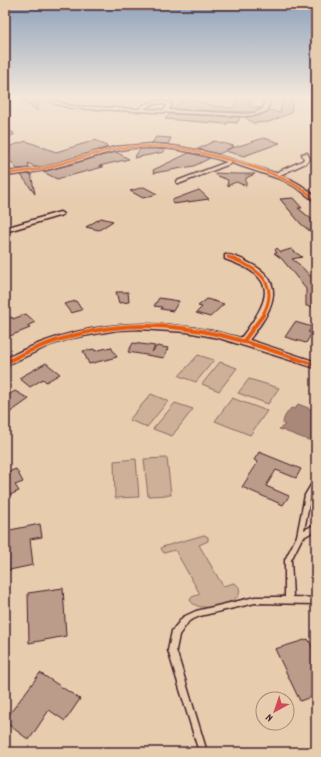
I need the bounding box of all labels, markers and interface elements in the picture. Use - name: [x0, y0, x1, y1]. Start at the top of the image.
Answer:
- north arrow: [255, 691, 295, 731]
- text: N: [262, 709, 277, 725]

